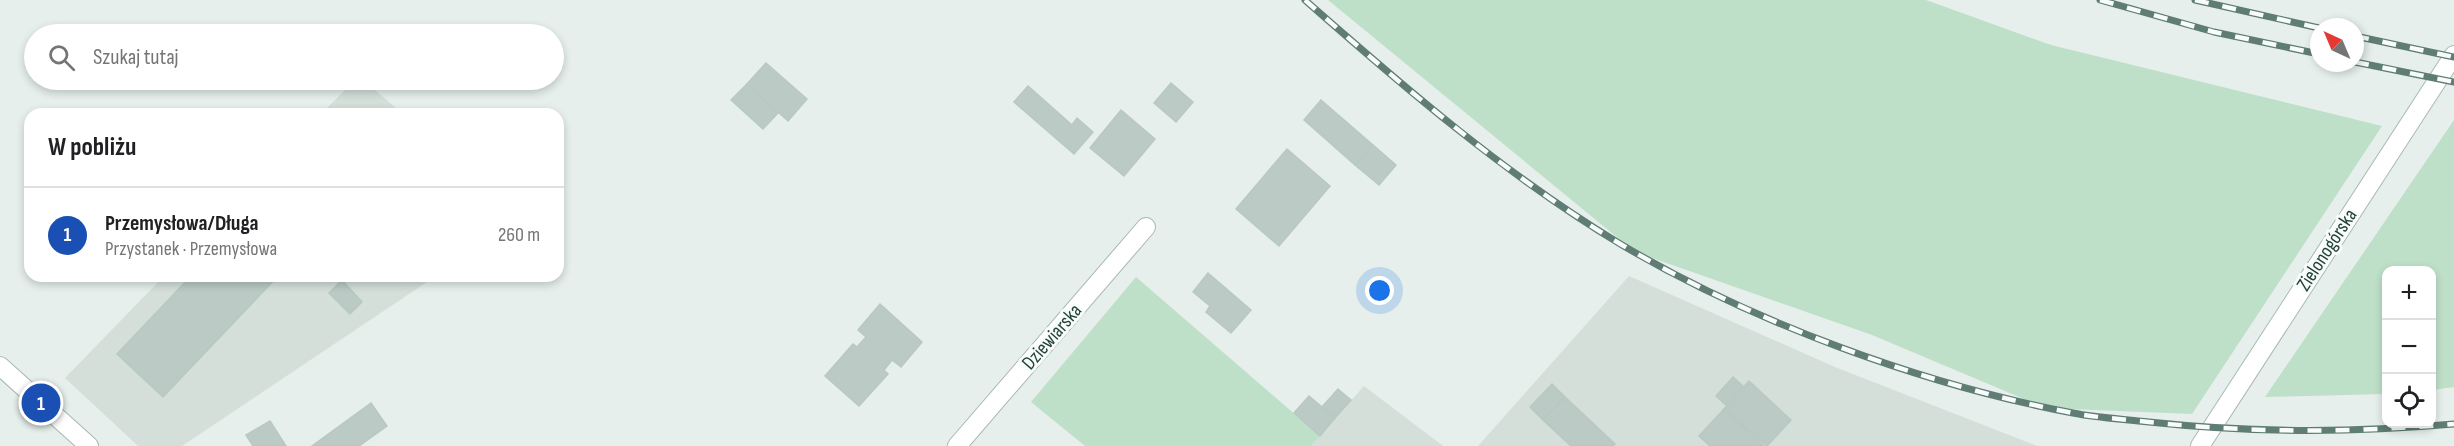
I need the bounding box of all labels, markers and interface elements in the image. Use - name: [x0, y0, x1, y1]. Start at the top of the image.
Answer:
- north arrow: [2310, 18, 2364, 72]
- search box: [24, 24, 564, 90]
- icon: search: [45, 41, 78, 74]
- text: Szukaj tutaj: [93, 44, 179, 71]
- text: W pobliżu: [48, 132, 136, 163]
- street label: Zielonogórska: [2292, 204, 2362, 296]
- text: Przemysłowa/Długa: [105, 210, 259, 237]
- text: 1: [64, 223, 71, 247]
- text: 260 m: [498, 223, 540, 247]
- text: Przystanek · Przemysłowa: [105, 237, 277, 261]
- map controls: [2382, 266, 2436, 428]
- button: +: [2382, 266, 2436, 320]
- your location: [1365, 276, 1394, 305]
- street label: Dziewiarska: [1017, 299, 1087, 375]
- button: −: [2382, 320, 2436, 374]
- button: locate: [2382, 374, 2436, 428]
- pin: 1: [22, 380, 60, 426]

